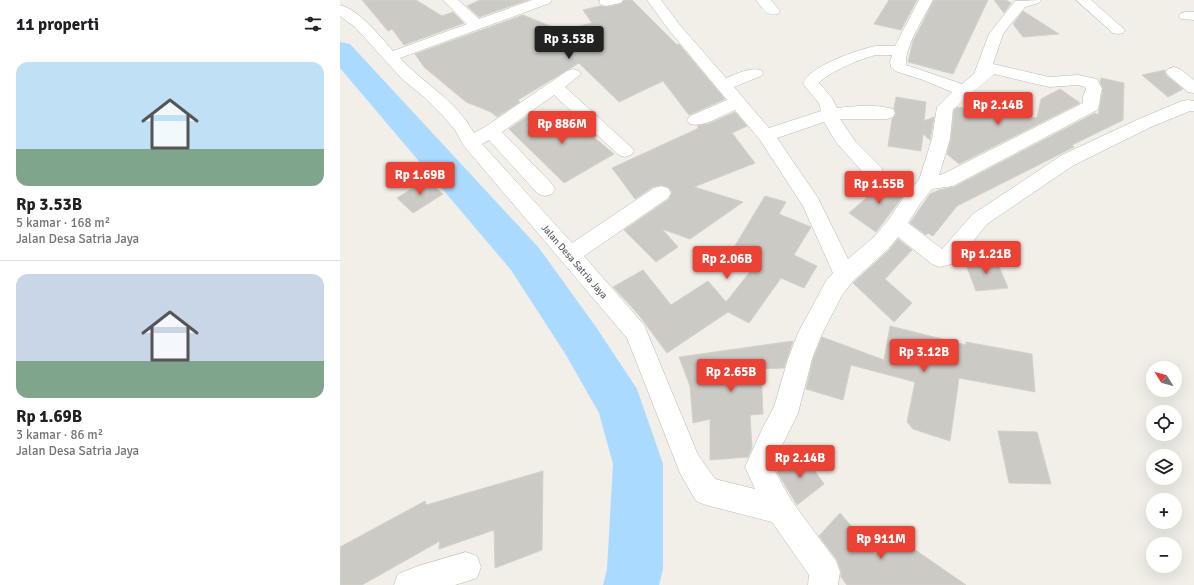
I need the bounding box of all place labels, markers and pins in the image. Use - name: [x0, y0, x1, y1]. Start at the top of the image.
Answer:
- pin: Rp 3.53B: [528, 26, 610, 60]
- pin: Rp 2.14B: [957, 92, 1039, 126]
- pin: Rp 886M: [525, 111, 599, 145]
- pin: Rp 1.69B: [379, 162, 461, 196]
- pin: Rp 1.55B: [838, 171, 920, 205]
- pin: Rp 1.21B: [945, 241, 1027, 275]
- pin: Rp 2.06B: [686, 246, 768, 280]
- pin: Rp 3.12B: [883, 339, 965, 373]
- pin: Rp 2.65B: [690, 359, 772, 393]
- pin: Rp 2.14B: [759, 445, 841, 479]
- pin: Rp 911M: [844, 526, 918, 560]

